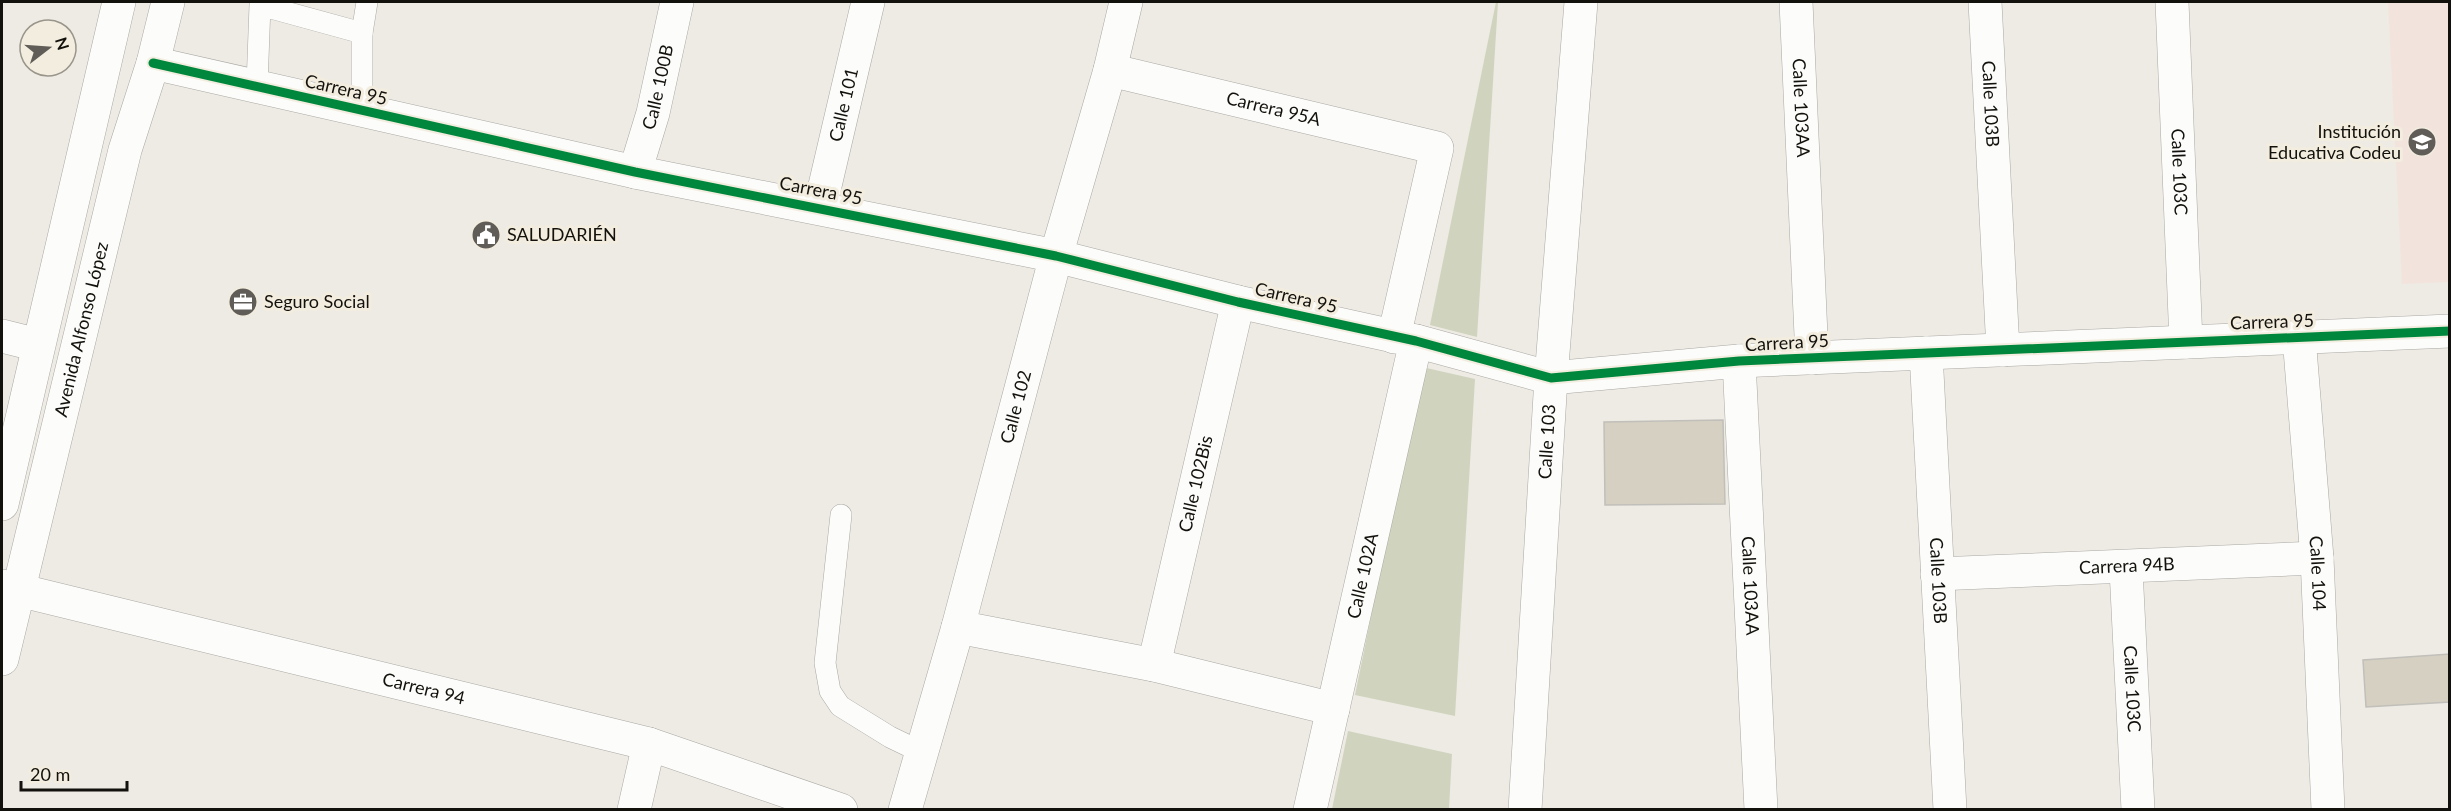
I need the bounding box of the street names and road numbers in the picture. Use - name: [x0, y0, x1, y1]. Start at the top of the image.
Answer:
- street label: Calle 100B: [637, 42, 677, 132]
- street label: Calle 103AA: [1789, 58, 1815, 159]
- street label: Calle 103B: [1978, 60, 2004, 148]
- street label: Calle 101: [824, 66, 862, 144]
- street label: Carrera 95: [303, 69, 390, 109]
- street label: Carrera 95A: [1224, 86, 1324, 130]
- street label: Calle 103C: [2167, 128, 2193, 216]
- street label: Carrera 95: [778, 171, 865, 209]
- street label: Avenida Alfonso López: [49, 240, 112, 419]
- street label: Carrera 95: [1253, 277, 1340, 317]
- street label: Carrera 95: [2230, 309, 2314, 333]
- street label: Carrera 95: [1744, 329, 1829, 355]
- street label: Calle 102: [995, 368, 1035, 446]
- street label: Calle 103: [1533, 404, 1559, 480]
- street label: Calle 102Bis: [1173, 433, 1217, 534]
- street label: Calle 102A: [1342, 530, 1382, 621]
- street label: Calle 104: [2305, 535, 2331, 611]
- street label: Calle 103AA: [1738, 536, 1764, 637]
- street label: Calle 103B: [1926, 537, 1952, 624]
- street label: Carrera 94B: [2078, 552, 2175, 578]
- street label: Calle 103C: [2120, 645, 2146, 733]
- street label: Carrera 94: [380, 667, 467, 709]

